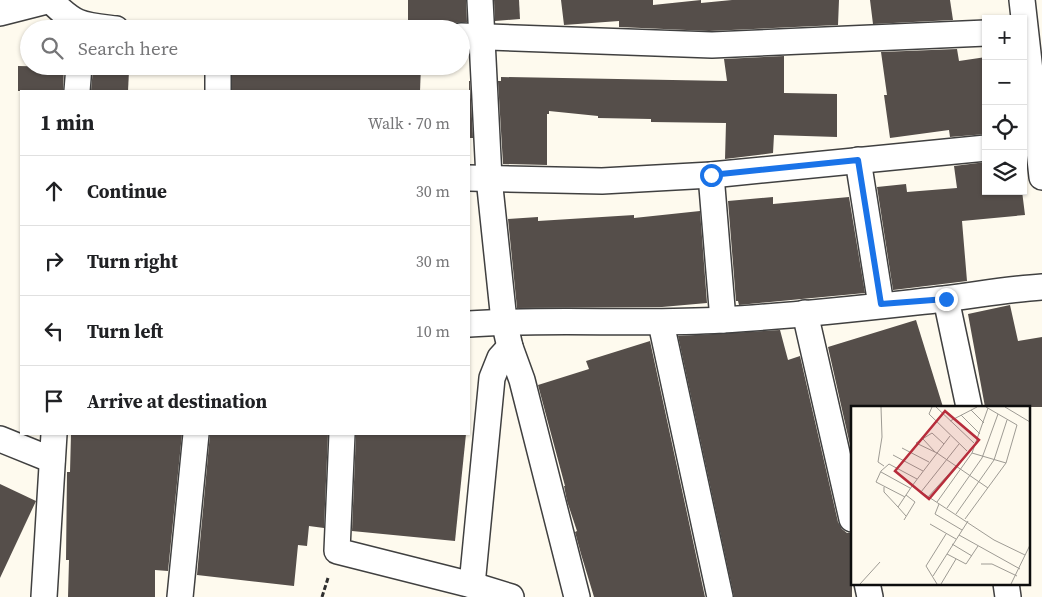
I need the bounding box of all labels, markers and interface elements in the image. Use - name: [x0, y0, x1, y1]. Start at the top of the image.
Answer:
- map controls: [982, 15, 1027, 195]
- button: +: [982, 15, 1027, 60]
- search box: [20, 20, 470, 75]
- icon: search: [38, 34, 66, 62]
- text: Search here: [78, 35, 178, 61]
- button: −: [982, 60, 1027, 105]
- button: locate: [982, 105, 1027, 150]
- text: 1 min: [40, 108, 95, 137]
- text: Walk · 70 m: [368, 112, 450, 134]
- button: layers: [982, 150, 1027, 195]
- route start: [700, 164, 723, 187]
- icon: ahead: [40, 177, 68, 205]
- text: Continue: [87, 178, 167, 204]
- text: 30 m: [416, 180, 450, 202]
- icon: right: [40, 247, 68, 275]
- text: Turn right: [87, 248, 178, 274]
- text: 30 m: [416, 250, 450, 272]
- route end: [935, 288, 958, 311]
- icon: left: [40, 317, 68, 345]
- text: Turn left: [87, 318, 163, 344]
- text: 10 m: [416, 320, 450, 342]
- icon: arrive: [40, 387, 68, 415]
- text: Arrive at destination: [87, 388, 267, 414]
- inset map: [851, 406, 1030, 584]

